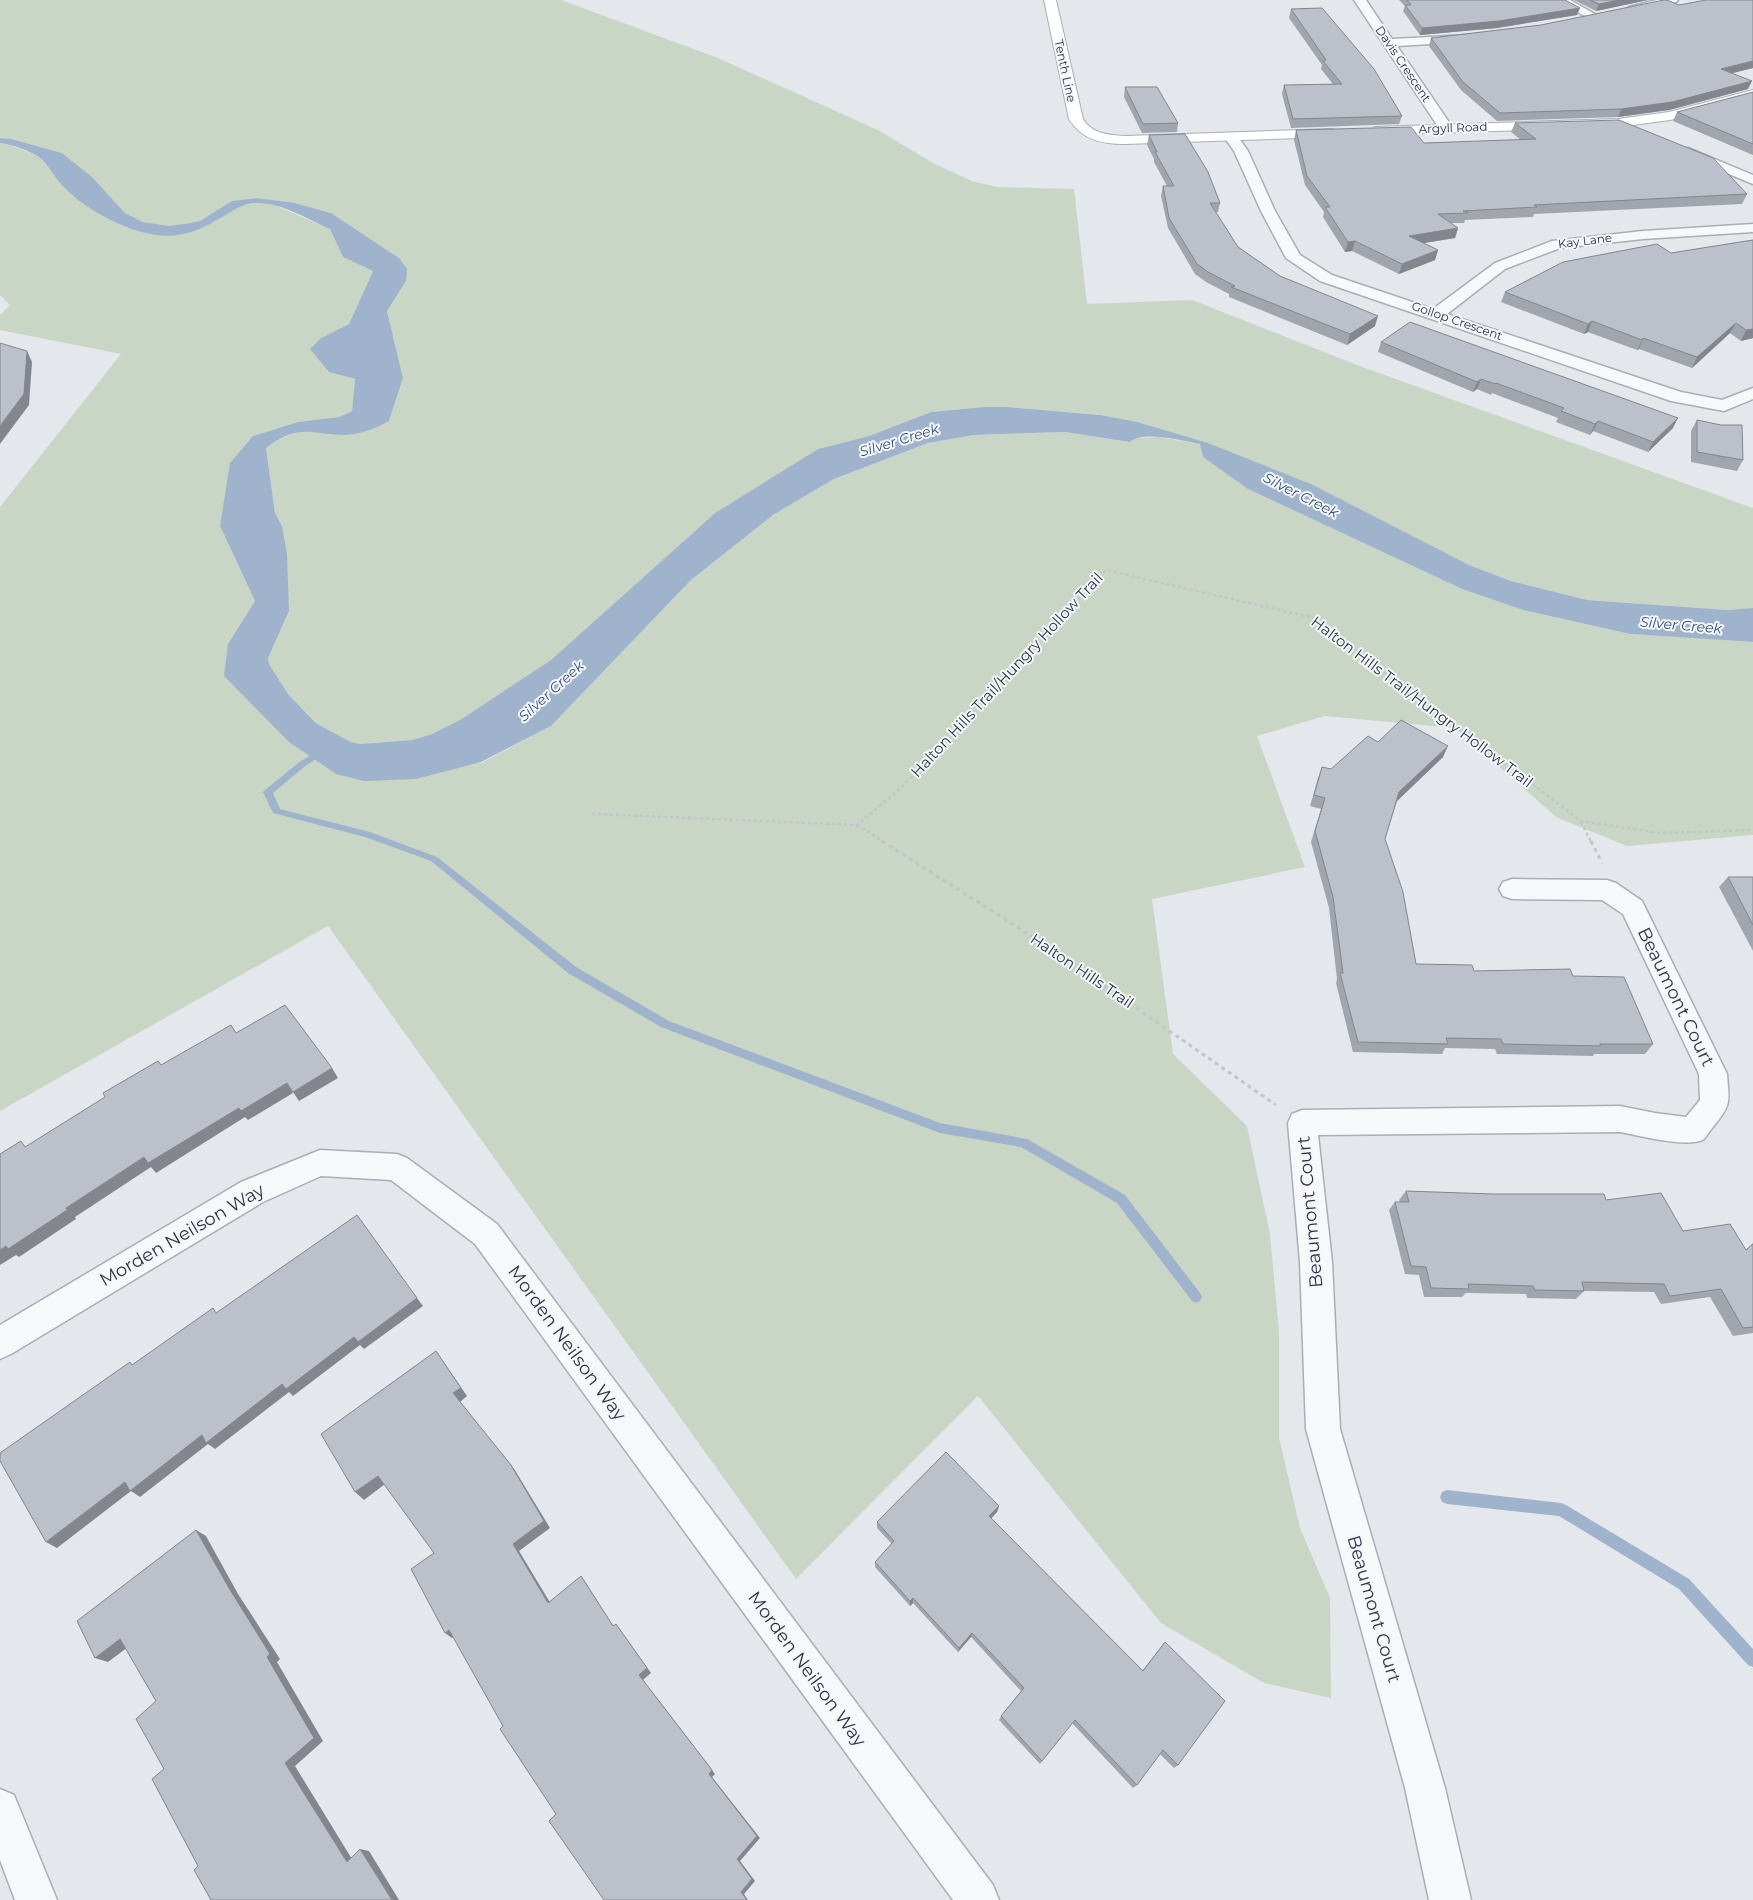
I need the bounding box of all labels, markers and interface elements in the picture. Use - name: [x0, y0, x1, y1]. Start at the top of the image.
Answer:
- street label: Davis Crescent: [1372, 23, 1435, 105]
- street label: Tenth Line: [1052, 38, 1079, 103]
- street label: Argyll Road: [1418, 119, 1488, 136]
- street label: Kay Lane: [1557, 230, 1613, 251]
- street label: Gollop Crescent: [1410, 298, 1505, 343]
- water label: Silver Creek: [857, 419, 941, 461]
- water label: Silver Creek: [1260, 468, 1342, 522]
- street label: Halton Hills Trail/Hungry Hollow Trail: [907, 568, 1107, 781]
- street label: Halton Hills Trail/Hungry Hollow Trail: [1308, 612, 1537, 791]
- water label: Silver Creek: [1639, 612, 1723, 638]
- water label: Silver Creek: [515, 656, 588, 725]
- street label: Beaumont Court: [1633, 924, 1719, 1070]
- street label: Halton Hills Trail: [1027, 929, 1138, 1012]
- street label: Beaumont Court: [1292, 1135, 1328, 1289]
- street label: Morden Neilson Way: [96, 1179, 269, 1291]
- street label: Morden Neilson Way: [503, 1261, 631, 1425]
- street label: Beaumont Court: [1342, 1533, 1406, 1685]
- street label: Morden Neilson Way: [743, 1587, 871, 1751]

